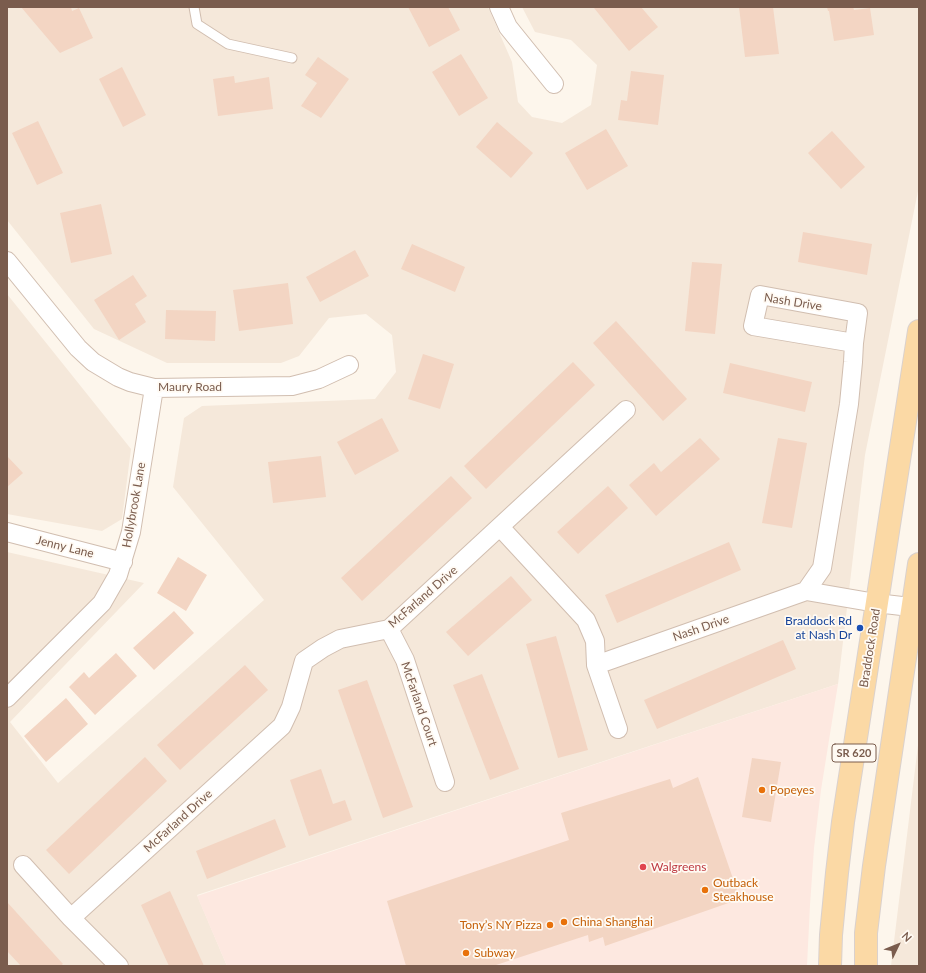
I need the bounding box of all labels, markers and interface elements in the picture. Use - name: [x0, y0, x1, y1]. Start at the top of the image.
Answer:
- street label: Nash Drive: [763, 290, 823, 314]
- street label: Maury Road: [158, 380, 222, 394]
- street label: Hollybrook Lane: [119, 461, 149, 549]
- street label: Jenny Lane: [35, 533, 95, 561]
- street label: McFarland Drive: [386, 563, 460, 631]
- street label: Braddock Road: [857, 608, 883, 688]
- street label: Nash Drive: [671, 612, 731, 644]
- place label: Braddock Rd at Nash Dr: [785, 614, 852, 642]
- marker: Braddock Rd at Nash Dr: [855, 623, 865, 633]
- street label: McFarland Court: [398, 660, 440, 748]
- road number: SR 620: [832, 744, 876, 762]
- place label: Popeyes: [770, 783, 814, 797]
- marker: Popeyes: [757, 785, 767, 795]
- street label: McFarland Drive: [141, 787, 215, 855]
- place label: Walgreens: [651, 860, 706, 874]
- marker: Walgreens: [638, 862, 648, 872]
- place label: Outback Steakhouse: [713, 876, 774, 904]
- marker: Outback Steakhouse: [700, 885, 710, 895]
- place label: China Shanghai: [572, 915, 653, 929]
- marker: China Shanghai: [559, 917, 569, 927]
- place label: Tony’s NY Pizza: [460, 918, 542, 932]
- marker: Tony’s NY Pizza: [545, 920, 555, 930]
- north arrow: [878, 925, 918, 965]
- text: N: [899, 929, 915, 944]
- place label: Subway: [474, 946, 515, 960]
- marker: Subway: [461, 948, 471, 958]

